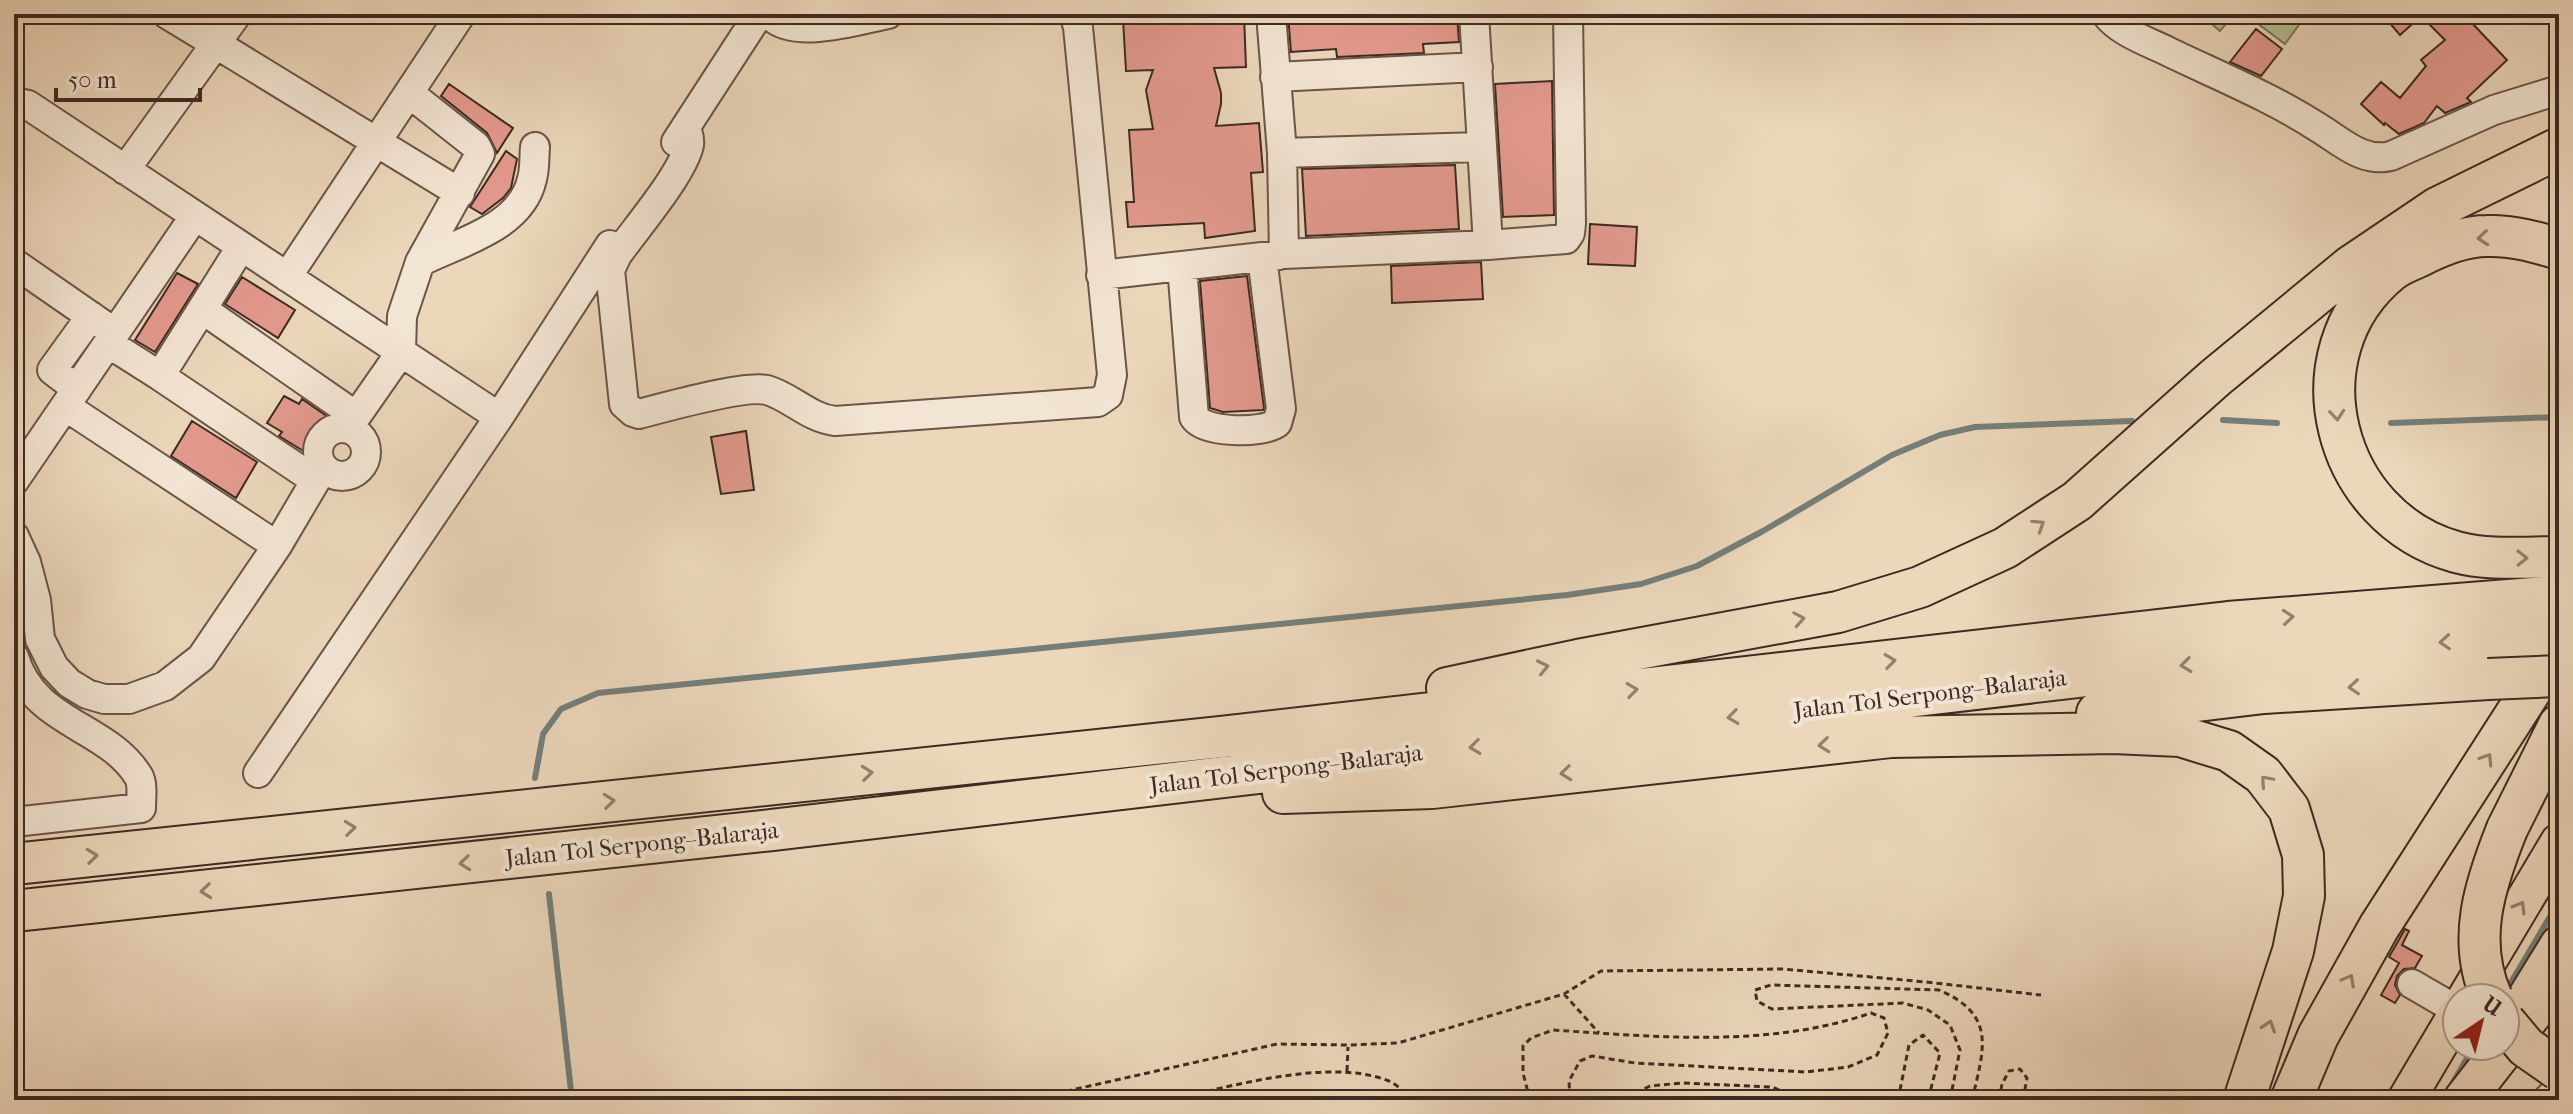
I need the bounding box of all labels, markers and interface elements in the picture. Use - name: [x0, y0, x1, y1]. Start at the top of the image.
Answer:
- scale bar: [56, 52, 200, 102]
- text: 50 m: [68, 66, 117, 94]
- one-way arrow: [2476, 229, 2489, 246]
- one-way arrow: [2328, 409, 2345, 422]
- one-way arrow: [2030, 520, 2045, 535]
- one-way arrow: [2516, 549, 2529, 566]
- one-way arrow: [2282, 609, 2295, 626]
- one-way arrow: [1792, 612, 1806, 629]
- one-way arrow: [2438, 633, 2451, 650]
- one-way arrow: [1884, 652, 1897, 669]
- one-way arrow: [2179, 656, 2192, 673]
- one-way arrow: [1536, 659, 1550, 676]
- street label: Jalan Tol Serpong–Balaraja: [1790, 663, 2069, 725]
- one-way arrow: [2347, 678, 2360, 695]
- one-way arrow: [1625, 682, 1639, 699]
- one-way arrow: [1726, 709, 1739, 726]
- one-way arrow: [1817, 736, 1830, 753]
- street label: Jalan Tol Serpong–Balaraja: [1146, 738, 1425, 800]
- one-way arrow: [1468, 738, 1481, 755]
- one-way arrow: [2477, 753, 2492, 768]
- one-way arrow: [861, 765, 874, 782]
- one-way arrow: [1559, 765, 1572, 782]
- one-way arrow: [2261, 776, 2275, 790]
- one-way arrow: [603, 792, 616, 809]
- street label: Jalan Tol Serpong–Balaraja: [502, 816, 781, 872]
- one-way arrow: [344, 820, 357, 837]
- one-way arrow: [85, 847, 98, 864]
- one-way arrow: [458, 854, 471, 871]
- one-way arrow: [199, 882, 212, 899]
- one-way arrow: [2511, 901, 2526, 916]
- one-way arrow: [2339, 974, 2355, 988]
- north arrow: [2441, 982, 2521, 1062]
- text: U: [2477, 990, 2507, 1023]
- one-way arrow: [2259, 1020, 2275, 1034]

